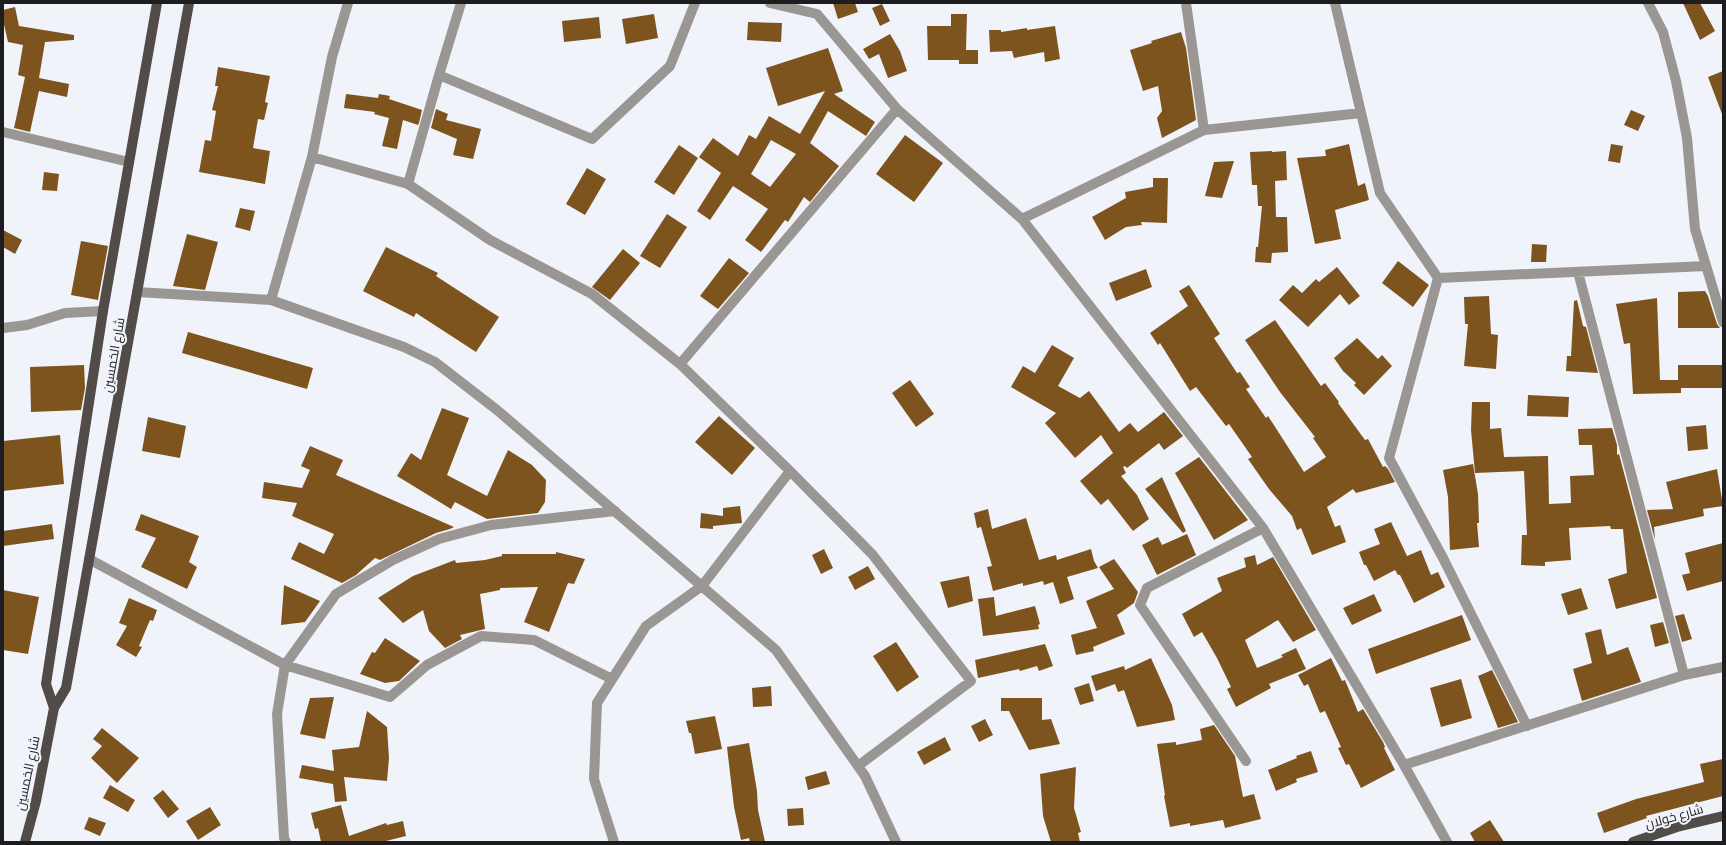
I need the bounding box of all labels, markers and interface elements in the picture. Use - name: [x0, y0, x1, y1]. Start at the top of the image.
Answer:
- street label: شارع الخمسين: [99, 316, 128, 394]
- street label: شارع الخمسين: [11, 734, 44, 812]
- street label: شارع خولان: [1643, 800, 1705, 833]

